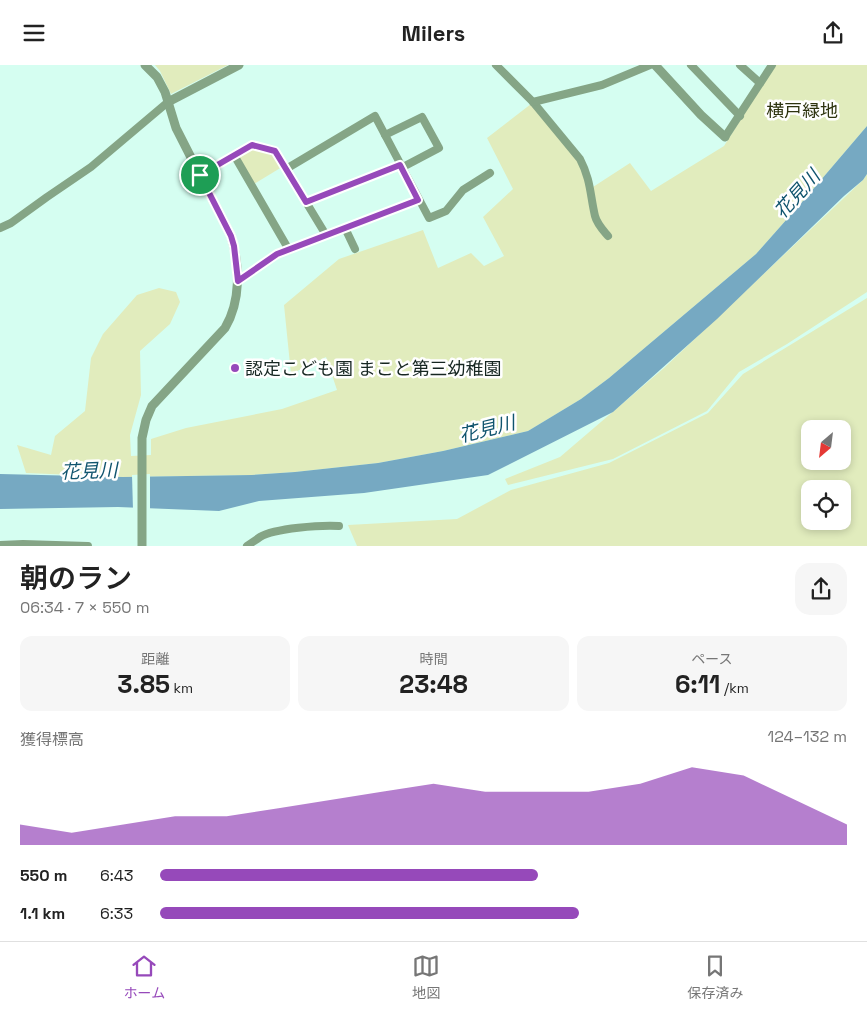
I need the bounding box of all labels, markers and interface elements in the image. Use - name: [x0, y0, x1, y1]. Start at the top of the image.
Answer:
- icon: menu: [20, 19, 48, 47]
- text: Milers: [402, 19, 465, 47]
- icon: share: [819, 19, 847, 47]
- park label: 横戸緑地: [766, 99, 838, 122]
- pin: [179, 154, 221, 196]
- icon: arrive: [186, 161, 214, 189]
- water label: 花見川: [769, 163, 827, 224]
- place label: 認定こども園 まこと第三幼稚園: [245, 357, 502, 380]
- marker: 認定こども園 まこと第三幼稚園: [229, 362, 241, 374]
- water label: 花見川: [456, 409, 520, 448]
- north arrow: [801, 420, 851, 470]
- map controls: [801, 420, 851, 530]
- water label: 花見川: [60, 457, 120, 484]
- button: locate: [801, 480, 851, 530]
- text: 朝のラン: [20, 560, 132, 596]
- button: share: [795, 563, 847, 615]
- text: 06:34 · 7 × 550 m: [20, 597, 149, 618]
- text: 距離: [141, 650, 169, 668]
- text: 時間: [419, 650, 447, 668]
- text: ペース: [691, 650, 732, 668]
- text: 3.85: [117, 668, 170, 700]
- text: 23:48: [399, 668, 468, 700]
- text: 6:11: [675, 668, 720, 700]
- text: km: [170, 679, 193, 697]
- text: /km: [720, 679, 749, 697]
- text: 124–132 m: [768, 726, 847, 747]
- text: 獲得標高: [20, 729, 84, 750]
- text: 550 m: [20, 865, 67, 886]
- text: 6:43: [100, 865, 134, 886]
- text: 1.1 km: [20, 903, 65, 924]
- text: 6:33: [100, 903, 133, 924]
- tab: ホーム: [124, 952, 165, 1002]
- tab: 地図: [412, 952, 440, 1002]
- tab: 保存済み: [687, 952, 743, 1002]

